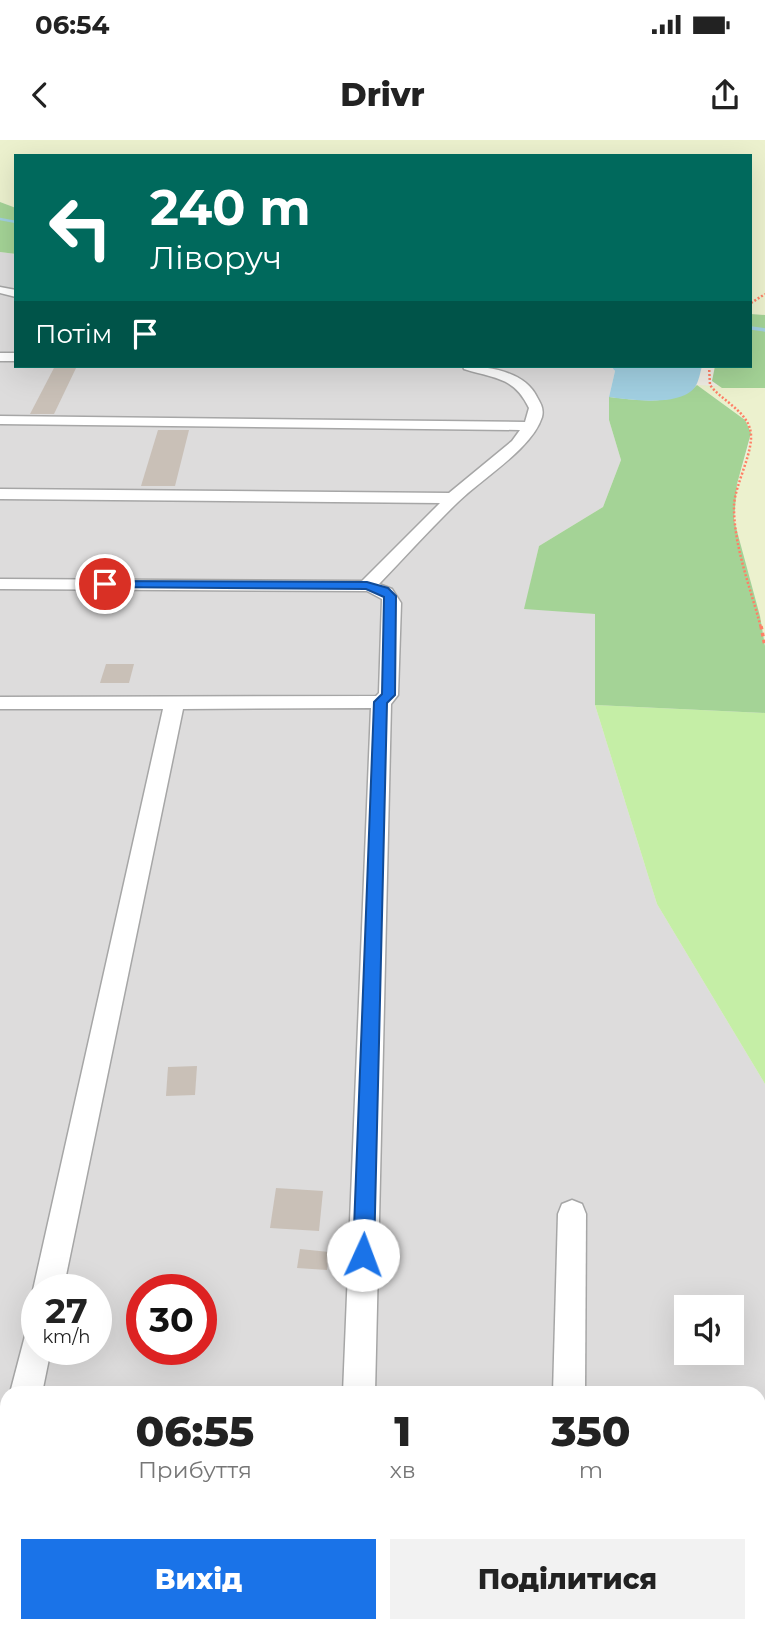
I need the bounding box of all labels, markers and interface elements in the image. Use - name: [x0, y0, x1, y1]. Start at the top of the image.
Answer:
- text: 06:54: [35, 9, 109, 41]
- text: Drivr: [340, 75, 425, 114]
- icon: back: [21, 76, 59, 114]
- icon: share: [706, 76, 744, 114]
- text: 240 m: [150, 178, 311, 237]
- icon: left: [35, 182, 126, 273]
- text: Ліворуч: [150, 238, 282, 277]
- icon: arrive: [126, 315, 164, 353]
- text: Потім: [35, 318, 112, 350]
- pin: [75, 554, 135, 614]
- icon: arrive: [86, 565, 124, 603]
- position arrow: [326, 1218, 400, 1292]
- speed limit sign: 30: [126, 1274, 217, 1365]
- text: 27: [45, 1289, 88, 1332]
- map controls: [674, 1295, 744, 1365]
- button: sound: [674, 1295, 744, 1365]
- text: km/h: [42, 1326, 91, 1348]
- text: 06:55: [136, 1405, 254, 1457]
- text: 1: [394, 1405, 411, 1457]
- text: 350: [551, 1405, 630, 1457]
- text: Прибуття: [138, 1456, 252, 1484]
- text: хв: [390, 1456, 416, 1484]
- text: m: [579, 1456, 603, 1484]
- button: Вихід: [21, 1539, 376, 1619]
- button: Поділитися: [390, 1539, 745, 1619]

